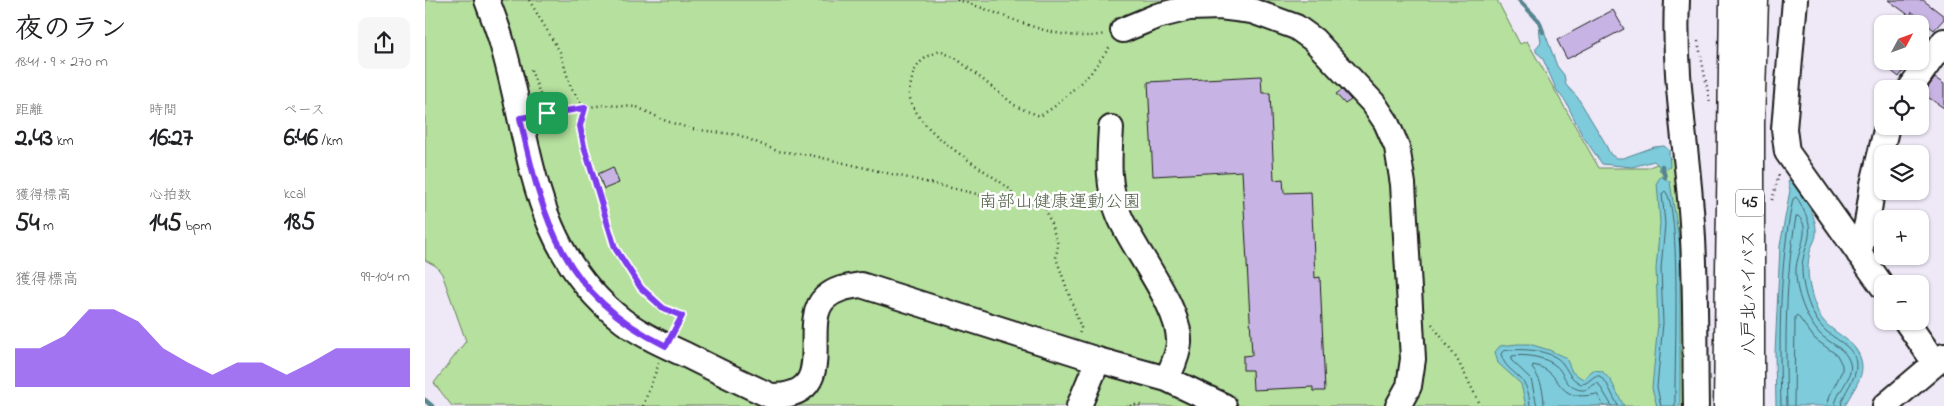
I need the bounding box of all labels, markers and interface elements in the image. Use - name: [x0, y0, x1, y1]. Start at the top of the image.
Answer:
- text: 夜のラン: [15, 10, 127, 51]
- north arrow: [1874, 15, 1929, 70]
- map controls: [1874, 15, 1929, 330]
- button: share: [358, 17, 410, 69]
- text: 18:41 · 9 × 270 m: [15, 50, 108, 74]
- button: locate: [1874, 80, 1929, 135]
- pin: [526, 92, 568, 134]
- icon: arrive: [533, 99, 561, 127]
- text: 距離: [15, 100, 43, 121]
- text: 時間: [149, 100, 177, 121]
- text: ペース: [284, 100, 325, 121]
- text: 2.43: [15, 121, 53, 157]
- text: 16:27: [149, 121, 193, 157]
- text: 6:46: [284, 121, 318, 157]
- text: km: [53, 131, 74, 152]
- text: /km: [318, 131, 343, 152]
- button: layers: [1874, 145, 1929, 200]
- text: kcal: [284, 184, 306, 205]
- text: 獲得標高: [15, 185, 71, 206]
- text: 心拍数: [149, 185, 191, 206]
- park label: 南部山健康運動公園: [979, 190, 1141, 216]
- road number: 45: [1736, 190, 1764, 217]
- text: 185: [284, 205, 315, 241]
- text: 54: [15, 206, 40, 242]
- text: 145: [149, 206, 182, 242]
- button: +: [1874, 210, 1929, 265]
- text: m: [40, 216, 54, 237]
- text: bpm: [182, 216, 211, 237]
- street label: 八戸北バイパス: [1737, 230, 1763, 356]
- text: 99–104 m: [361, 265, 410, 289]
- text: 獲得標高: [15, 268, 79, 292]
- button: −: [1874, 275, 1929, 330]

